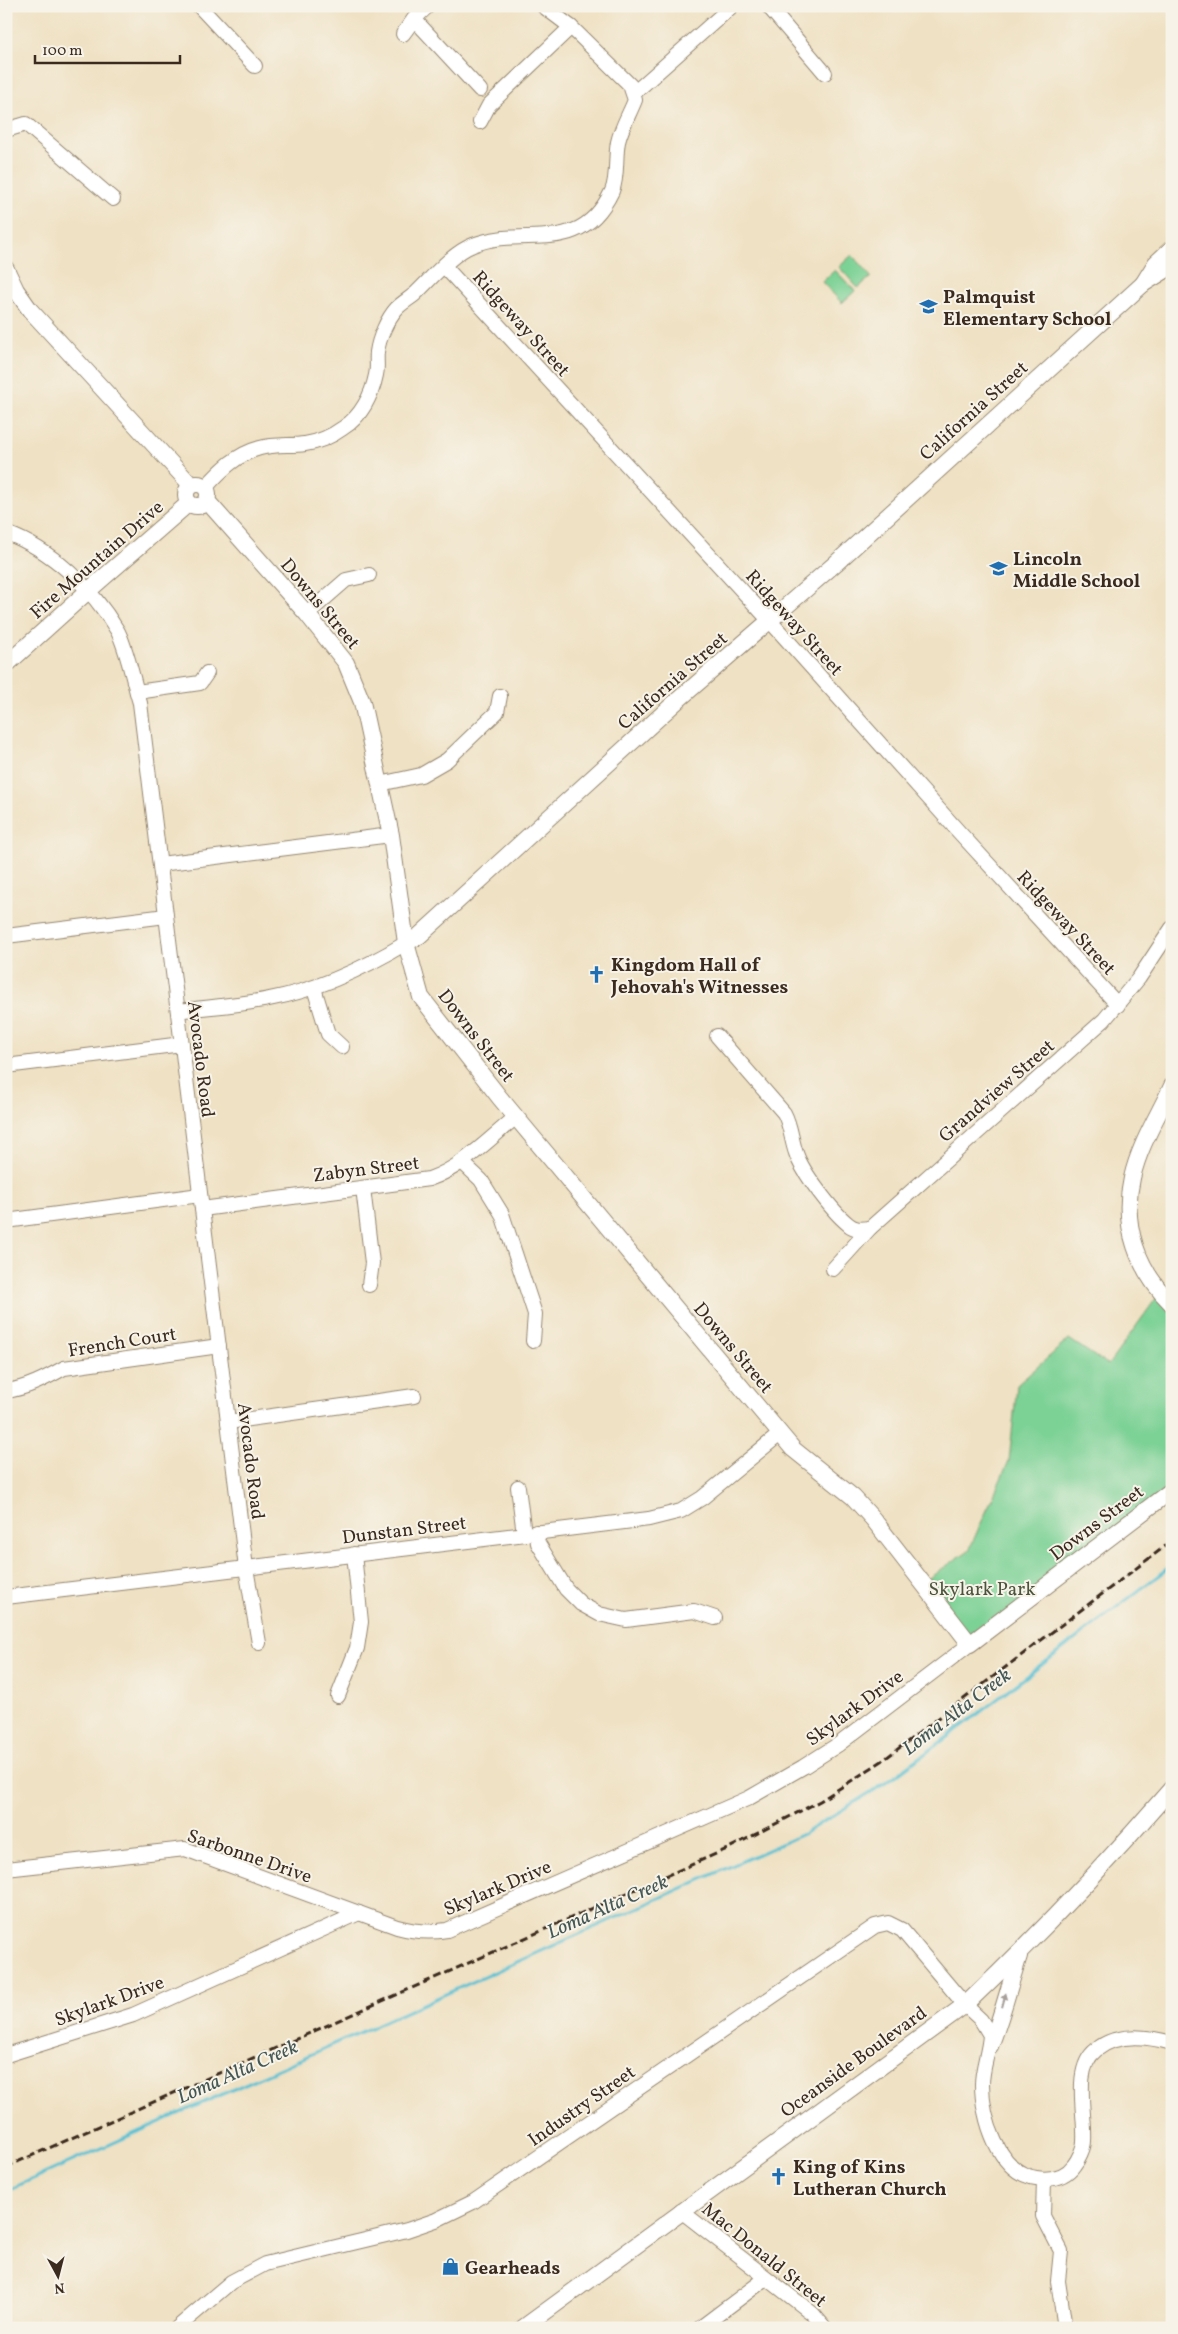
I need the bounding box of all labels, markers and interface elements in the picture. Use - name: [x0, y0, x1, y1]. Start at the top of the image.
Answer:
- scale bar: [35, 32, 180, 64]
- text: 100 m: [42, 41, 82, 62]
- street label: Ridgeway Street: [466, 266, 576, 383]
- place label: Palmquist Elementary School: [943, 285, 1111, 333]
- school or university icon: Palmquist Elementary School: [919, 297, 939, 317]
- street label: California Street: [914, 355, 1035, 467]
- street label: Fire Mountain Drive: [25, 495, 170, 626]
- place label: Lincoln Middle School: [1013, 547, 1140, 595]
- street label: Downs Street: [274, 553, 365, 656]
- school or university icon: Lincoln Middle School: [989, 559, 1009, 579]
- street label: Ridgeway Street: [739, 565, 849, 682]
- street label: California Street: [613, 626, 734, 737]
- street label: Ridgeway Street: [1010, 865, 1121, 982]
- place label: Kingdom Hall of Jehovah's Witnesses: [610, 953, 788, 1001]
- church icon: Kingdom Hall of Jehovah's Witnesses: [587, 965, 607, 985]
- street label: Downs Street: [431, 984, 520, 1088]
- street label: Avocado Road: [180, 999, 220, 1119]
- street label: Grandview Street: [934, 1034, 1061, 1149]
- street label: Zabyn Street: [312, 1151, 421, 1189]
- street label: Downs Street: [687, 1297, 778, 1400]
- street label: French Court: [66, 1322, 179, 1364]
- street label: Avocado Road: [230, 1401, 270, 1521]
- street label: Downs Street: [1045, 1479, 1150, 1568]
- street label: Dunstan Street: [341, 1510, 468, 1552]
- park label: Skylark Park: [928, 1577, 1036, 1603]
- water label: Loma Alta Creek: [897, 1662, 1017, 1763]
- street label: Skylark Drive: [801, 1664, 909, 1753]
- street label: Sarbonne Drive: [184, 1823, 315, 1890]
- street label: Skylark Drive: [440, 1854, 556, 1923]
- water label: Loma Alta Creek: [543, 1869, 673, 1947]
- street label: Skylark Drive: [51, 1970, 168, 2034]
- one-way arrow: [1001, 1992, 1009, 2007]
- street label: Oceanside Boulevard: [776, 2001, 933, 2125]
- water label: Loma Alta Creek: [173, 2034, 303, 2112]
- street label: Industry Street: [523, 2060, 641, 2153]
- place label: King of Kins Lutheran Church: [793, 2155, 947, 2203]
- church icon: King of Kins Lutheran Church: [769, 2167, 789, 2187]
- street label: Mac Donald Street: [696, 2197, 832, 2314]
- north arrow: [32, 2252, 82, 2302]
- place label: Gearheads: [465, 2256, 560, 2282]
- shop icon: Gearheads: [441, 2257, 461, 2277]
- text: N: [53, 2277, 66, 2297]

